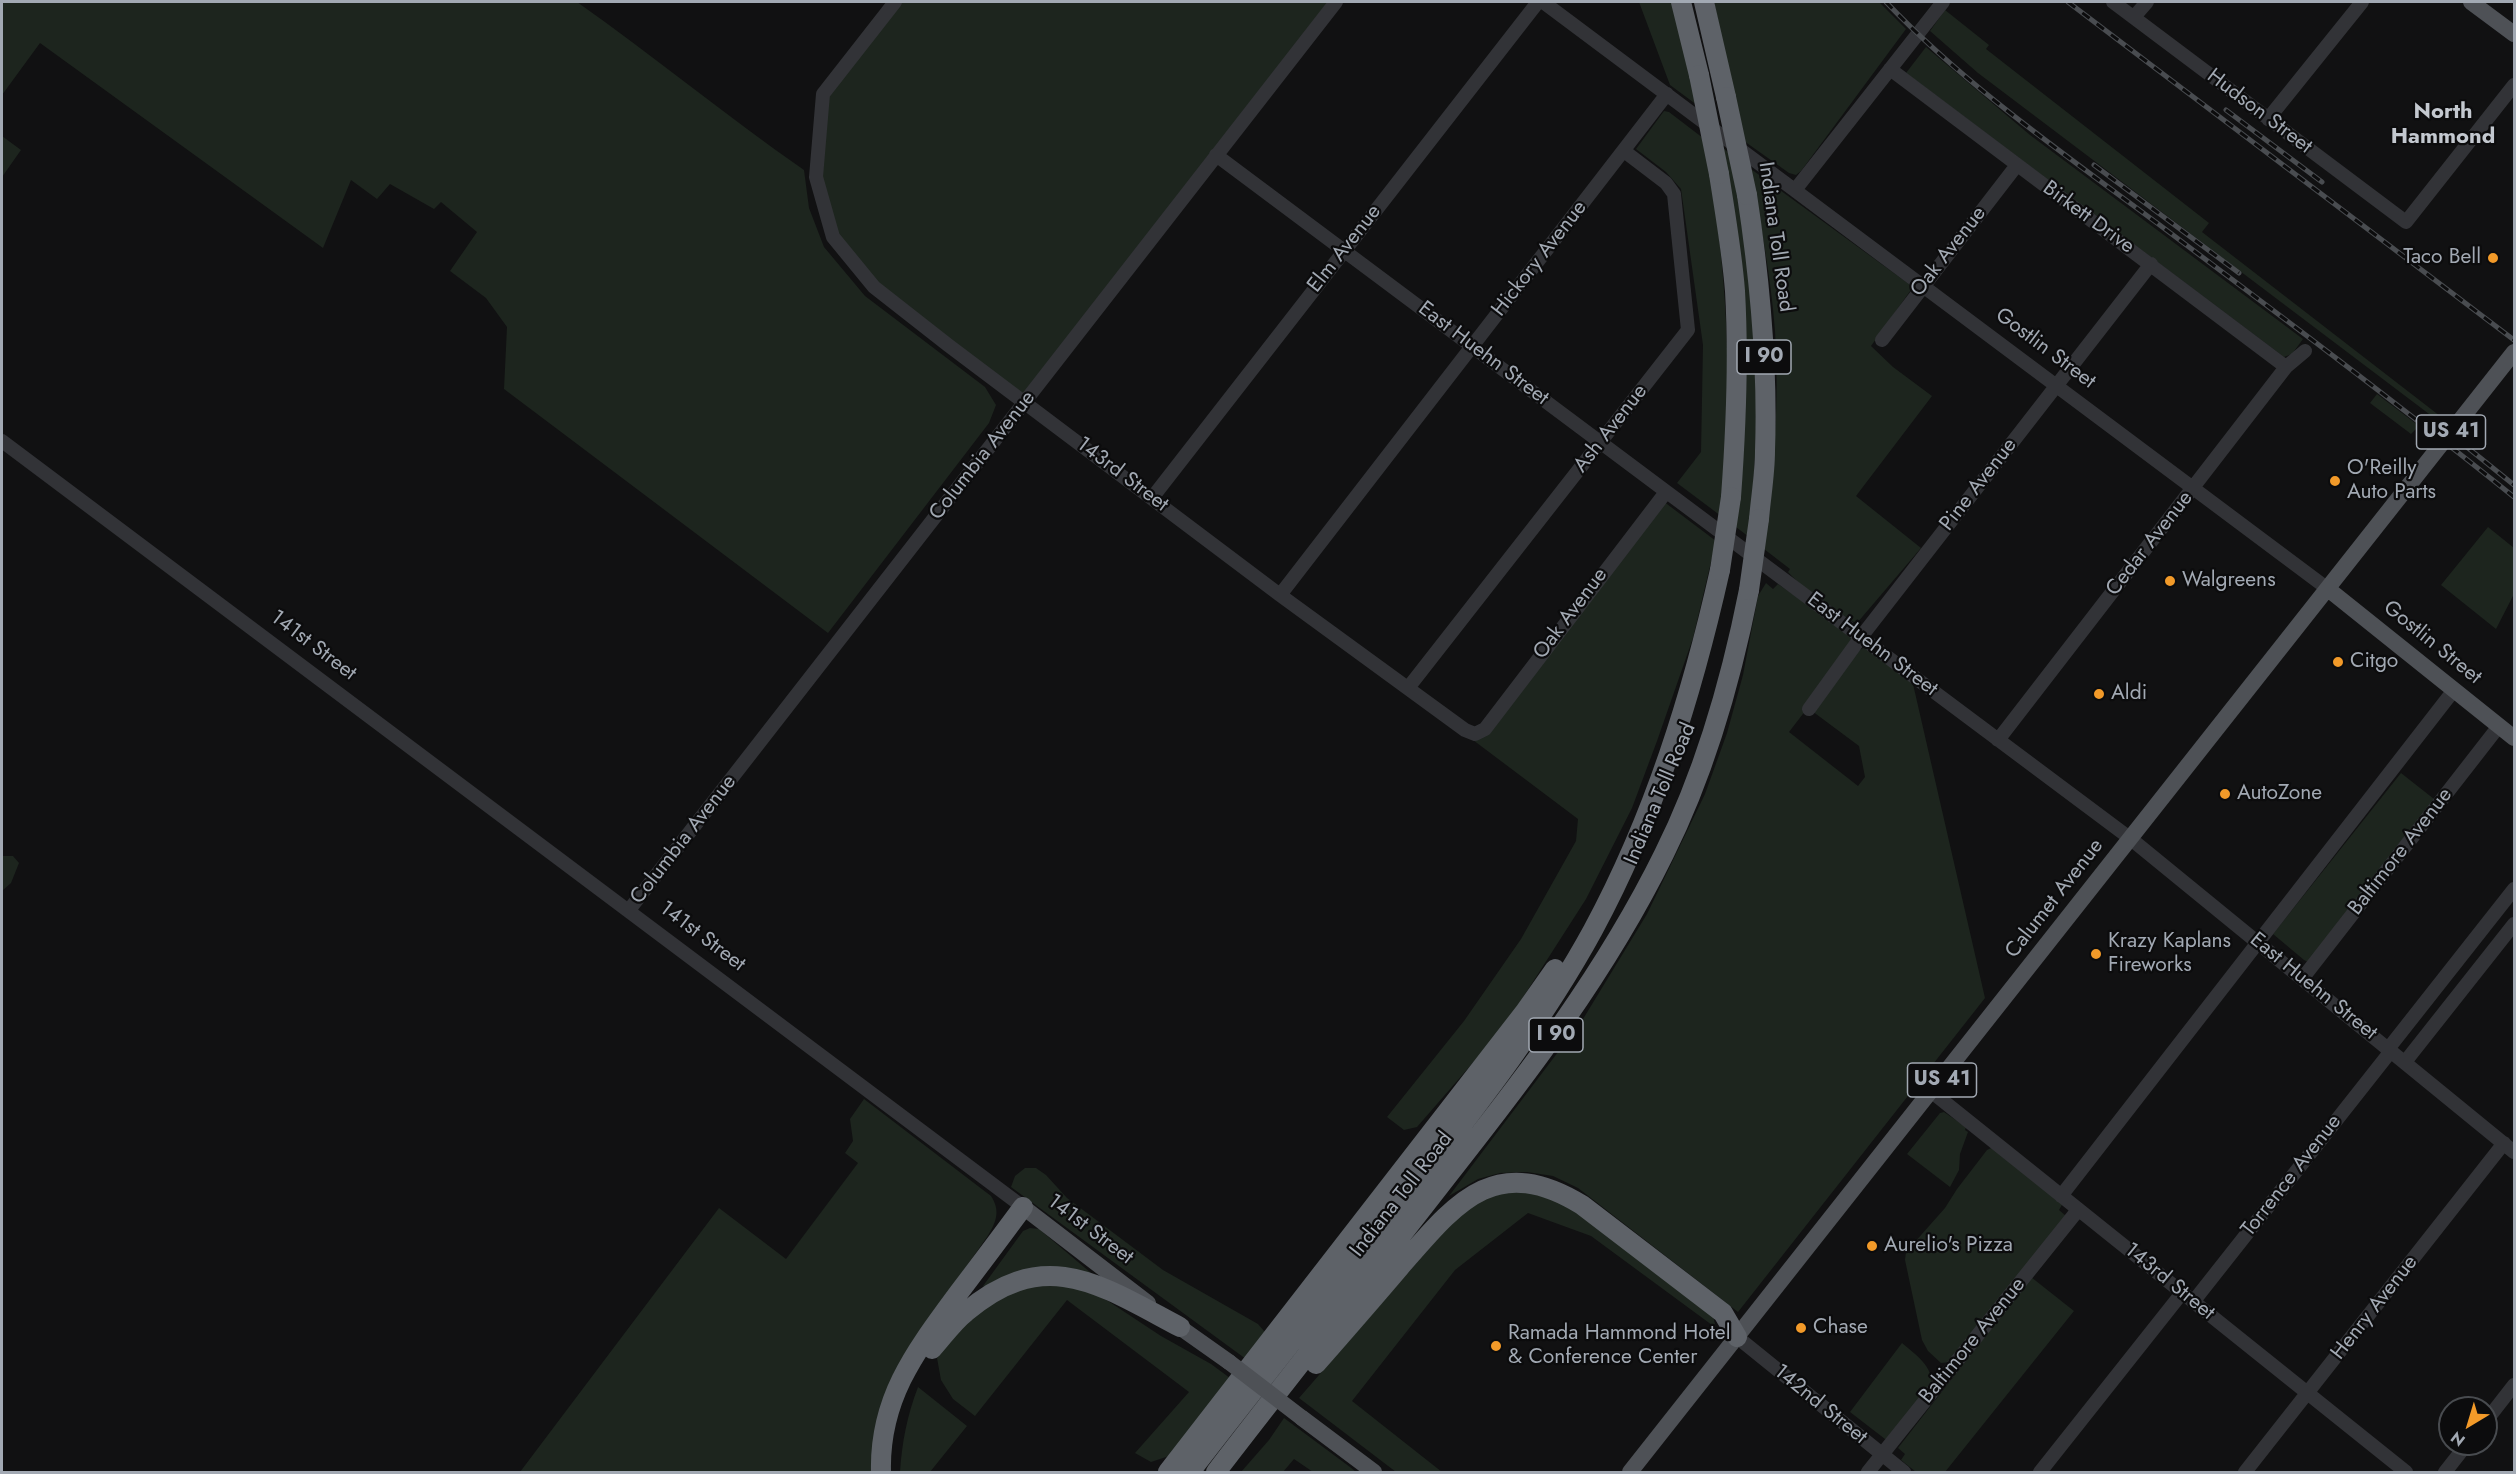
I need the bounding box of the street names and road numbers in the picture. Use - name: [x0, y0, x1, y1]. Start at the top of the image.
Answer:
- street label: Hudson Street: [2201, 64, 2317, 160]
- street label: Indiana Toll Road: [1752, 160, 1798, 314]
- street label: Birkett Drive: [2037, 176, 2139, 260]
- street label: Hickory Avenue: [1487, 196, 1593, 322]
- street label: Elm Avenue: [1303, 200, 1387, 298]
- street label: Oak Avenue: [1906, 202, 1992, 302]
- street label: East Huehn Street: [1413, 297, 1553, 411]
- street label: Gostlin Street: [1990, 303, 2100, 395]
- road number: I 90: [1737, 340, 1791, 374]
- street label: Ash Avenue: [1569, 380, 1653, 478]
- street label: Columbia Avenue: [925, 386, 1041, 526]
- road number: US 41: [2416, 415, 2486, 449]
- street label: 143rd Street: [1071, 432, 1173, 518]
- street label: Pine Avenue: [1935, 434, 2023, 536]
- street label: Cedar Avenue: [2101, 487, 2199, 601]
- street label: Oak Avenue: [1529, 563, 1613, 665]
- street label: East Huehn Street: [1802, 588, 1942, 702]
- street label: Gostlin Street: [2378, 596, 2486, 690]
- street label: 141st Street: [265, 606, 361, 686]
- street label: Indiana Toll Road: [1620, 719, 1702, 869]
- street label: Columbia Avenue: [626, 770, 742, 910]
- street label: Baltimore Avenue: [2344, 783, 2458, 921]
- street label: Calumet Avenue: [2001, 834, 2109, 964]
- street label: 141st Street: [654, 897, 750, 977]
- street label: East Huehn Street: [2244, 928, 2382, 1046]
- road number: I 90: [1529, 1018, 1583, 1052]
- road number: US 41: [1908, 1063, 1976, 1097]
- street label: Torrence Avenue: [2237, 1110, 2347, 1242]
- street label: Indiana Toll Road: [1345, 1128, 1459, 1262]
- street label: 141st Street: [1042, 1190, 1138, 1270]
- street label: 143rd Street: [2119, 1238, 2219, 1326]
- street label: Henry Avenue: [2326, 1251, 2424, 1365]
- street label: Baltimore Avenue: [1915, 1273, 2031, 1409]
- street label: 142nd Street: [1768, 1360, 1872, 1450]

